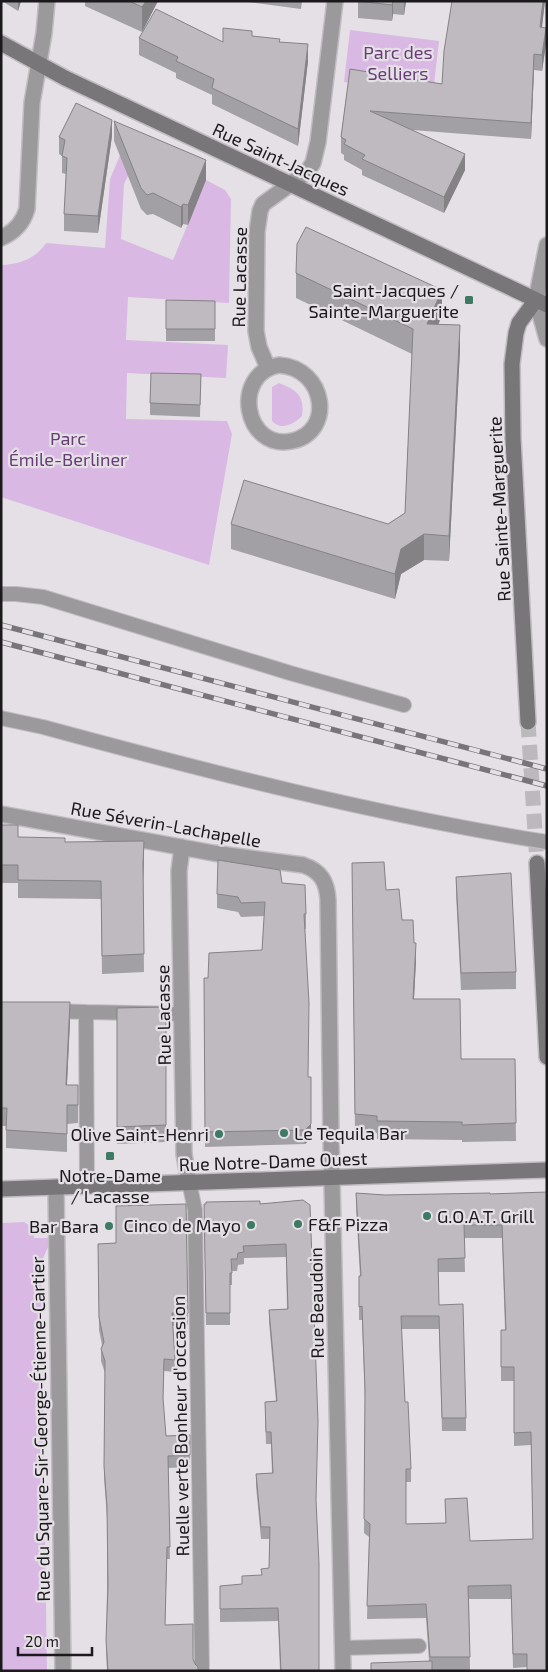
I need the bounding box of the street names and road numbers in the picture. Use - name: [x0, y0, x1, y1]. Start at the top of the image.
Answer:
- street label: Rue Saint-Jacques: [209, 118, 353, 200]
- street label: Rue Lacasse: [227, 226, 251, 328]
- street label: Rue Sainte-Marguerite: [483, 416, 515, 602]
- street label: Rue Séverin-Lachapelle: [69, 796, 263, 852]
- street label: Rue Lacasse: [151, 964, 175, 1066]
- street label: Rue Notre-Dame Ouest: [178, 1147, 368, 1175]
- street label: Rue Beaudoin: [304, 1247, 328, 1359]
- street label: Rue du Square-Sir-George-Étienne-Cartier: [26, 1256, 54, 1602]
- street label: Ruelle verte Bonheur d'occasion: [167, 1296, 193, 1556]

